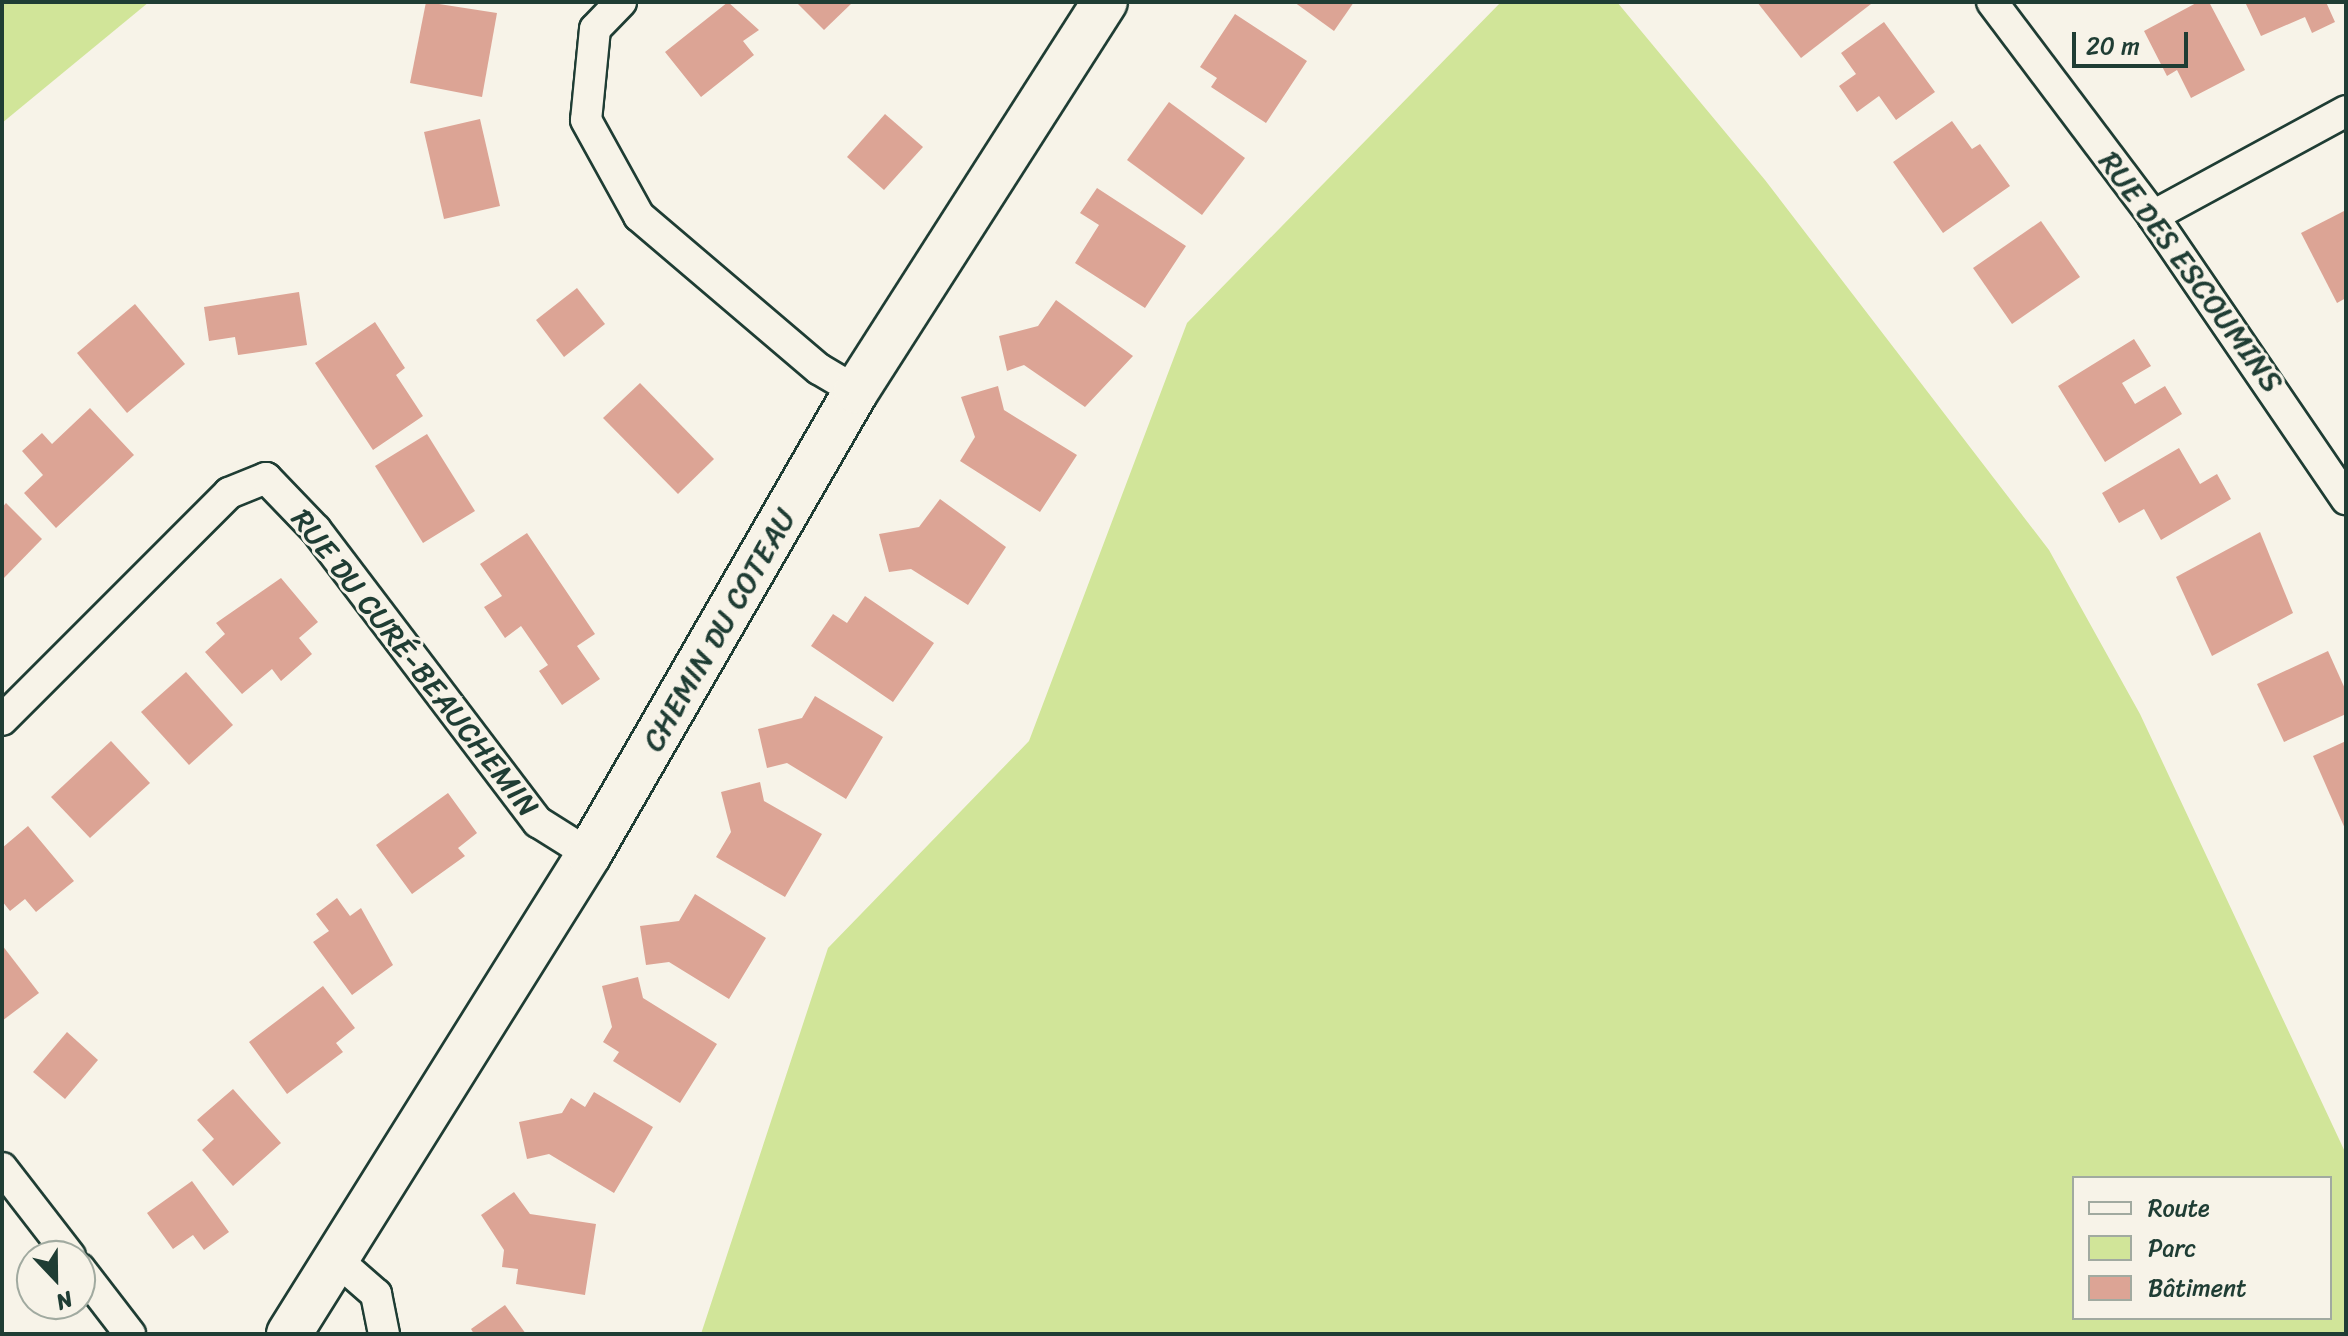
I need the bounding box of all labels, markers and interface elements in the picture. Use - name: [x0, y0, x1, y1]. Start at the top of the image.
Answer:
- scale bar: [2076, 16, 2192, 66]
- text: 20 m: [2086, 25, 2140, 67]
- street label: RUE DES ESCOUMINS: [2091, 143, 2291, 401]
- street label: RUE DU CURÉ-BEAUCHEMIN: [283, 502, 547, 824]
- street label: CHEMIN DU COTEAU: [635, 502, 803, 758]
- legend: [2072, 1176, 2332, 1320]
- text: Route: [2148, 1187, 2210, 1229]
- text: Parc: [2148, 1227, 2196, 1269]
- north arrow: [16, 1240, 96, 1320]
- text: Bâtiment: [2148, 1267, 2247, 1309]
- text: N: [50, 1280, 79, 1322]

